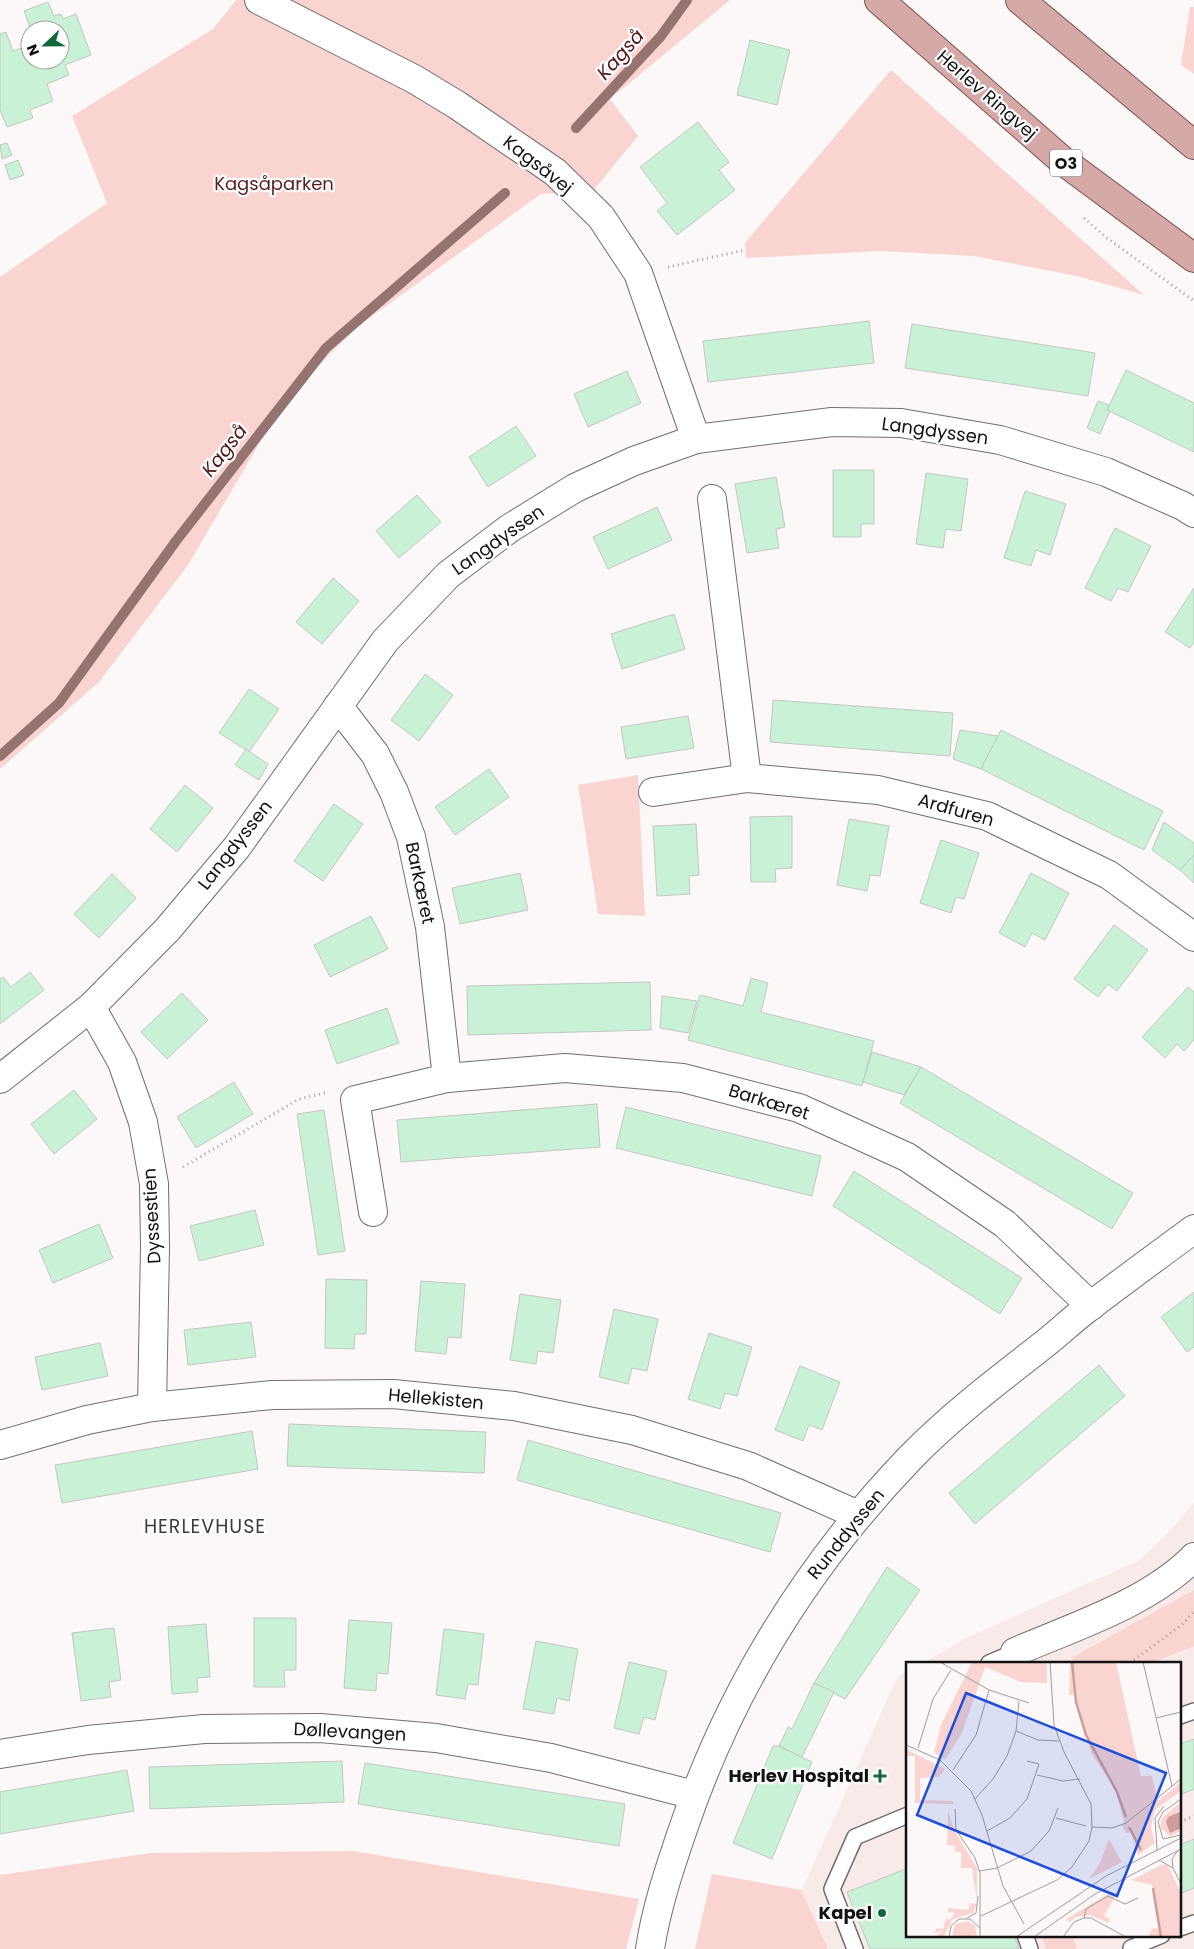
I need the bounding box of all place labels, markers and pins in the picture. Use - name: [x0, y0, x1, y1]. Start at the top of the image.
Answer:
- place label: Herlev Hospital: [729, 1763, 869, 1788]
- marker: Herlev Hospital: [873, 1769, 887, 1783]
- place label: Kapel: [819, 1900, 872, 1925]
- marker: Kapel: [876, 1907, 888, 1919]

